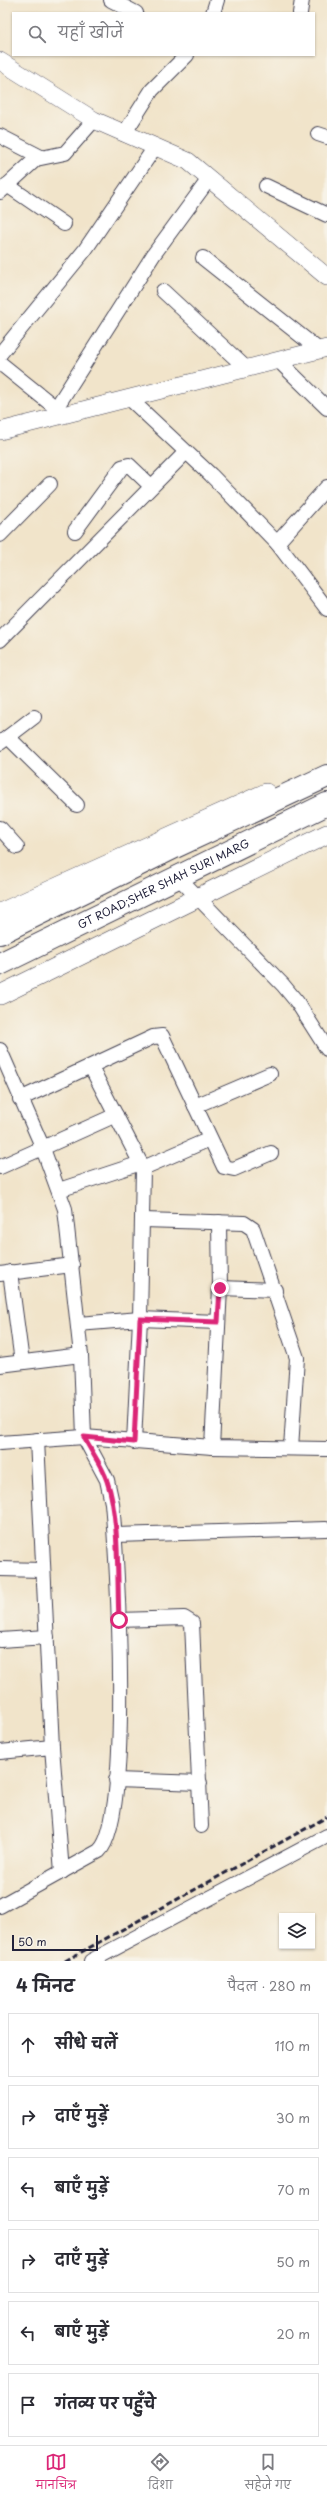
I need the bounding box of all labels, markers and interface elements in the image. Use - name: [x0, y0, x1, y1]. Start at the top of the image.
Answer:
- search box: [12, 12, 315, 56]
- text: यहाँ खोजें: [58, 20, 124, 43]
- icon: search: [26, 23, 48, 45]
- street label: GT ROAD;SHER SHAH SURI MARG: [75, 834, 252, 933]
- route end: [211, 1279, 229, 1297]
- route start: [110, 1611, 128, 1629]
- map controls: [279, 1913, 315, 1949]
- button: layers: [279, 1913, 315, 1949]
- scale bar: [12, 1933, 98, 1952]
- text: 50 m: [18, 1933, 47, 1950]
- text: 4 मिनट: [16, 1972, 74, 1998]
- text: पैदल · 280 m: [227, 1976, 311, 1995]
- text: सीधे चलें: [55, 2031, 117, 2054]
- icon: ahead: [17, 2034, 39, 2056]
- text: 110 m: [275, 2036, 310, 2055]
- text: दाएँ मुड़ें: [55, 2103, 108, 2126]
- icon: right: [17, 2106, 39, 2128]
- text: 30 m: [276, 2108, 310, 2127]
- text: बाएँ मुड़ें: [55, 2175, 109, 2198]
- icon: left: [17, 2178, 39, 2200]
- text: 70 m: [277, 2180, 310, 2199]
- text: दाएँ मुड़ें: [55, 2247, 108, 2270]
- icon: right: [17, 2250, 39, 2272]
- text: 50 m: [276, 2252, 310, 2271]
- text: बाएँ मुड़ें: [55, 2319, 109, 2342]
- icon: left: [17, 2322, 39, 2344]
- text: 20 m: [276, 2324, 310, 2343]
- text: गंतव्य पर पहुँचे: [55, 2391, 156, 2414]
- icon: arrive: [17, 2394, 39, 2416]
- tab: मानचित्र: [36, 2451, 76, 2497]
- tab: दिशा: [148, 2451, 173, 2497]
- tab: सहेजे गए: [245, 2451, 291, 2497]

